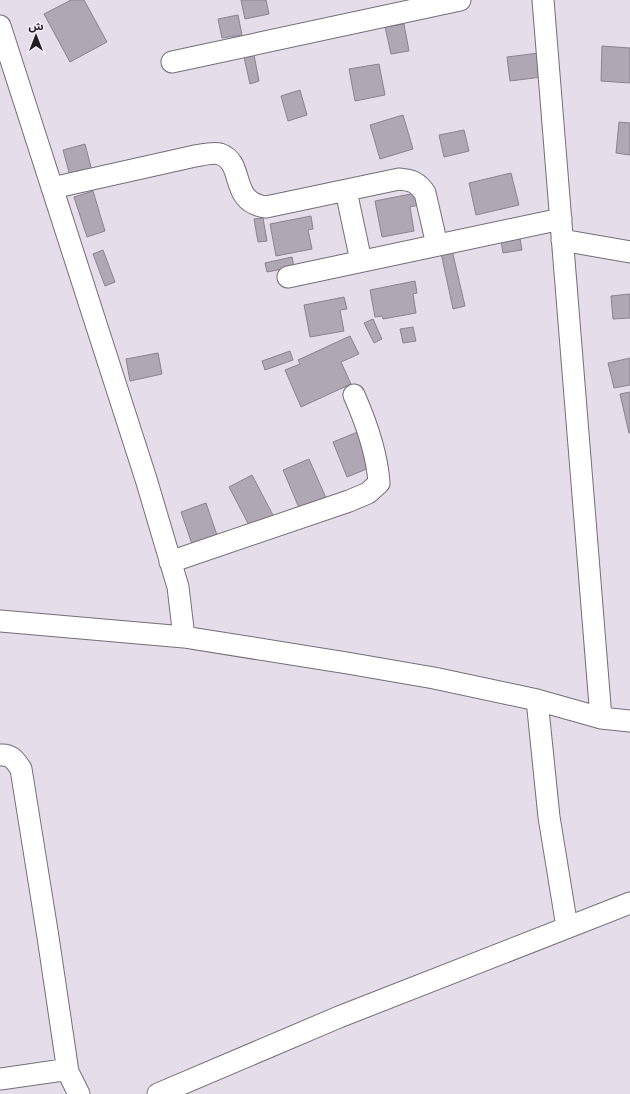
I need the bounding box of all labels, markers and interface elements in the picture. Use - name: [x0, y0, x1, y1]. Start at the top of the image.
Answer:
- north arrow: [16, 16, 56, 56]
- text: ش: [28, 19, 44, 33]

